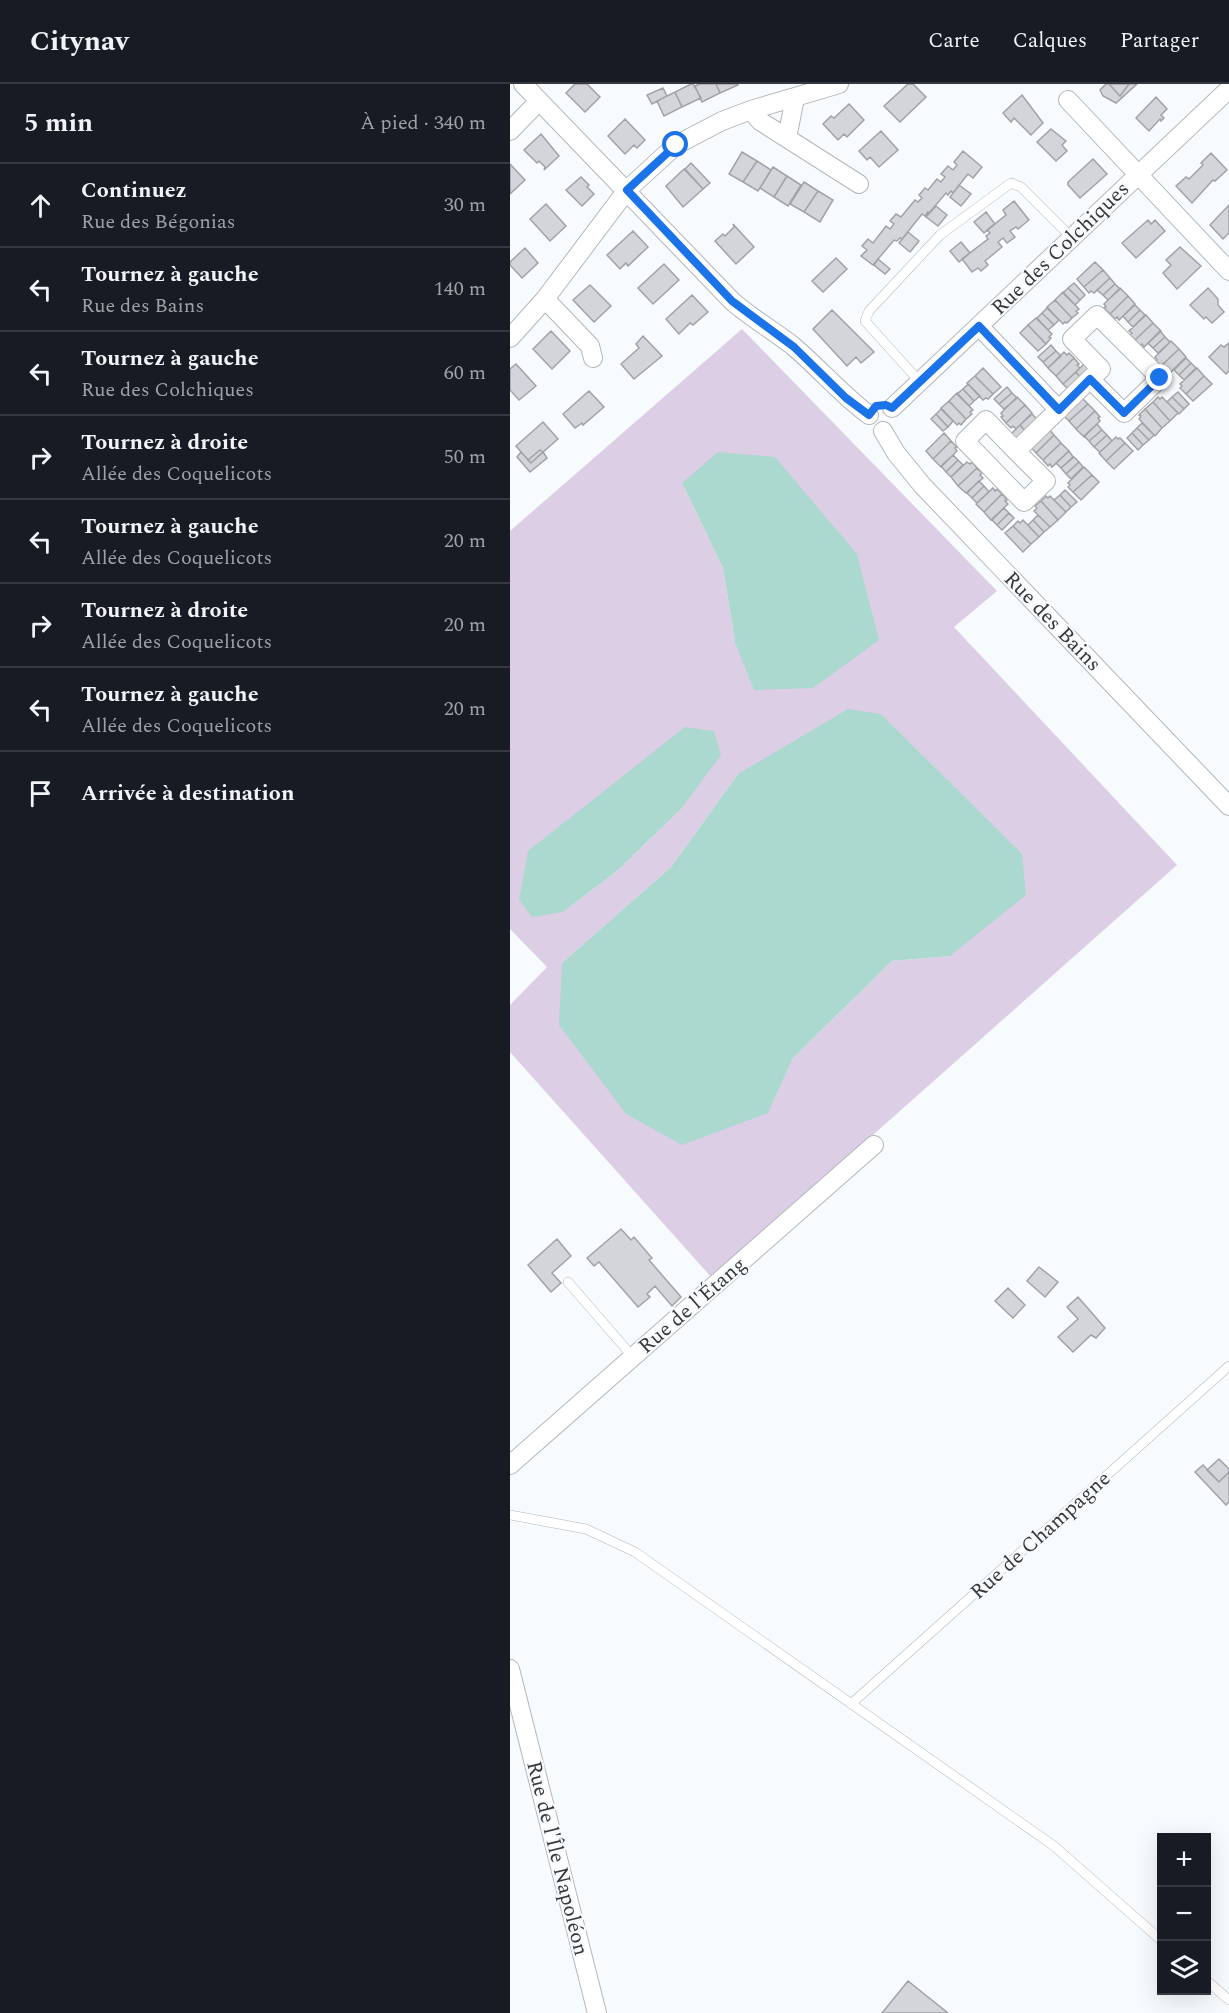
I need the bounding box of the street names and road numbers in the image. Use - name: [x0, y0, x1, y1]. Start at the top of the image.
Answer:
- street label: Rue des Colchiques: [984, 174, 1137, 323]
- street label: Rue des Bains: [996, 564, 1109, 679]
- street label: Rue de l'Étang: [631, 1250, 754, 1362]
- street label: Rue de Champagne: [963, 1464, 1118, 1608]
- street label: Rue de l'Île Napoléon: [517, 1758, 597, 1959]

